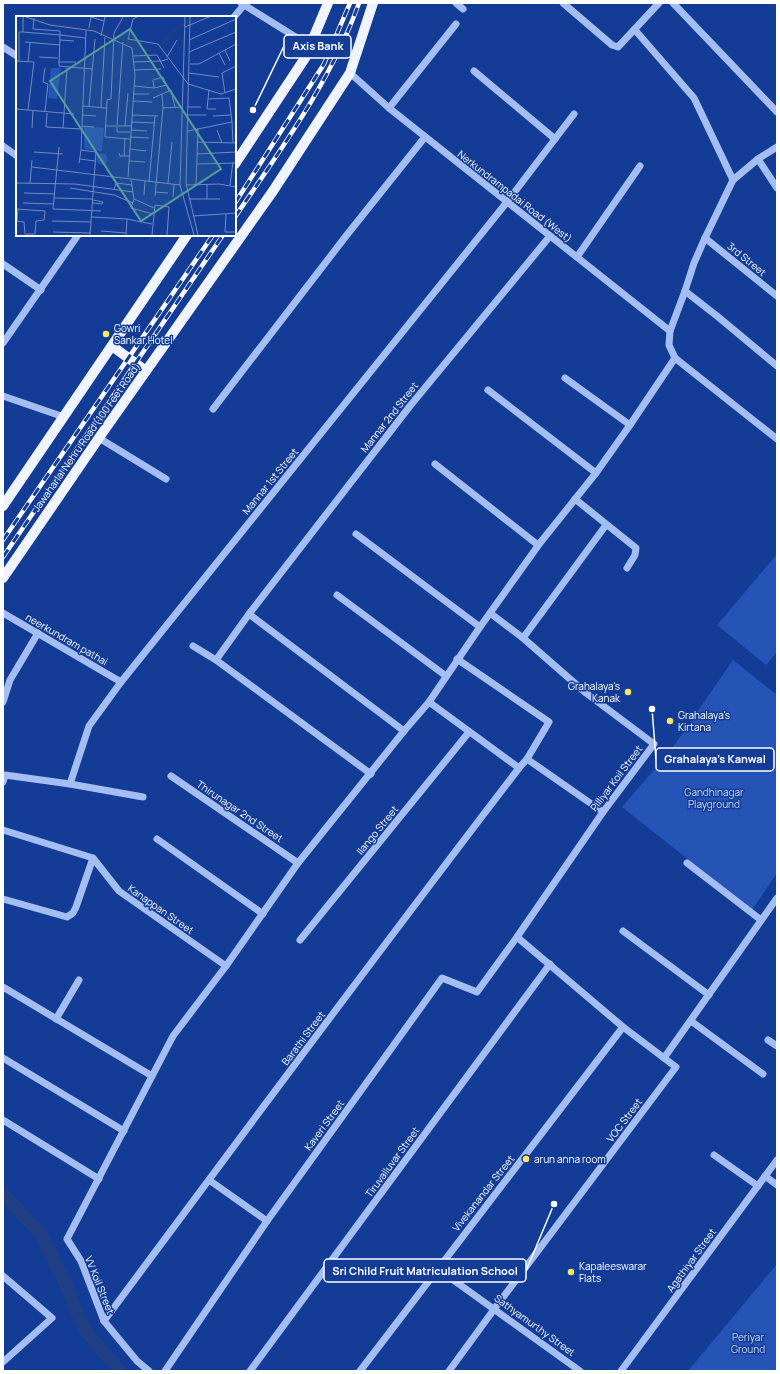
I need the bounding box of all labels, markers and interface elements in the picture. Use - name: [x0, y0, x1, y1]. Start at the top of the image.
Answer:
- inset map: [16, 16, 236, 236]
- callout: Axis Bank: [284, 35, 351, 58]
- text: Axis Bank: [293, 38, 344, 53]
- street label: Nerkundrampadai Road (West): [455, 147, 575, 245]
- street label: 3rd Street: [725, 239, 769, 279]
- place label: Gowri Sankar Hotel: [114, 321, 173, 347]
- marker: Gowri Sankar Hotel: [101, 329, 111, 339]
- street label: Jawaharlal Nehru Road (100 Feet Road): [29, 360, 143, 514]
- street label: Mannar 2nd Street: [357, 379, 421, 455]
- street label: Mannar 1st Street: [239, 445, 301, 517]
- street label: neerkundram pathai: [23, 610, 111, 668]
- place label: Grahalaya's Kanak: [568, 679, 621, 705]
- marker: Grahalaya's Kanak: [623, 687, 633, 697]
- place label: Grahalaya's Kirtana: [678, 708, 730, 734]
- marker: Grahalaya's Kirtana: [665, 716, 675, 726]
- street label: Pilliyar Koil Street: [587, 742, 645, 814]
- callout: Grahalaya's Kanwal: [656, 748, 774, 771]
- text: Grahalaya's Kanwal: [664, 751, 766, 766]
- street label: Thirunagar 2nd Street: [194, 777, 286, 845]
- park label: Gandhinagar Playground: [684, 785, 744, 811]
- street label: Ilango Street: [353, 803, 401, 857]
- street label: Kanappan Street: [125, 881, 197, 937]
- street label: Barathi Street: [278, 1008, 328, 1068]
- street label: VOC Street: [603, 1095, 645, 1145]
- street label: Kaveri Street: [301, 1097, 347, 1153]
- street label: Tiruvalluvar Street: [362, 1124, 422, 1200]
- street label: Vivekanandar Street: [449, 1152, 517, 1234]
- place label: arun anna room: [534, 1152, 606, 1166]
- marker: arun anna room: [521, 1154, 531, 1164]
- street label: Agathiyar Street: [663, 1225, 719, 1295]
- street label: VV Koil Street: [82, 1254, 118, 1316]
- callout: Sri Child Fruit Matriculation School: [324, 1259, 526, 1282]
- place label: Kapaleeswarar Flats: [579, 1259, 647, 1285]
- text: Sri Child Fruit Matriculation School: [332, 1263, 518, 1278]
- marker: Kapaleeswarar Flats: [566, 1267, 576, 1277]
- street label: Sathyamurthy Street: [492, 1291, 578, 1359]
- park label: Periyar Ground: [731, 1330, 765, 1356]

